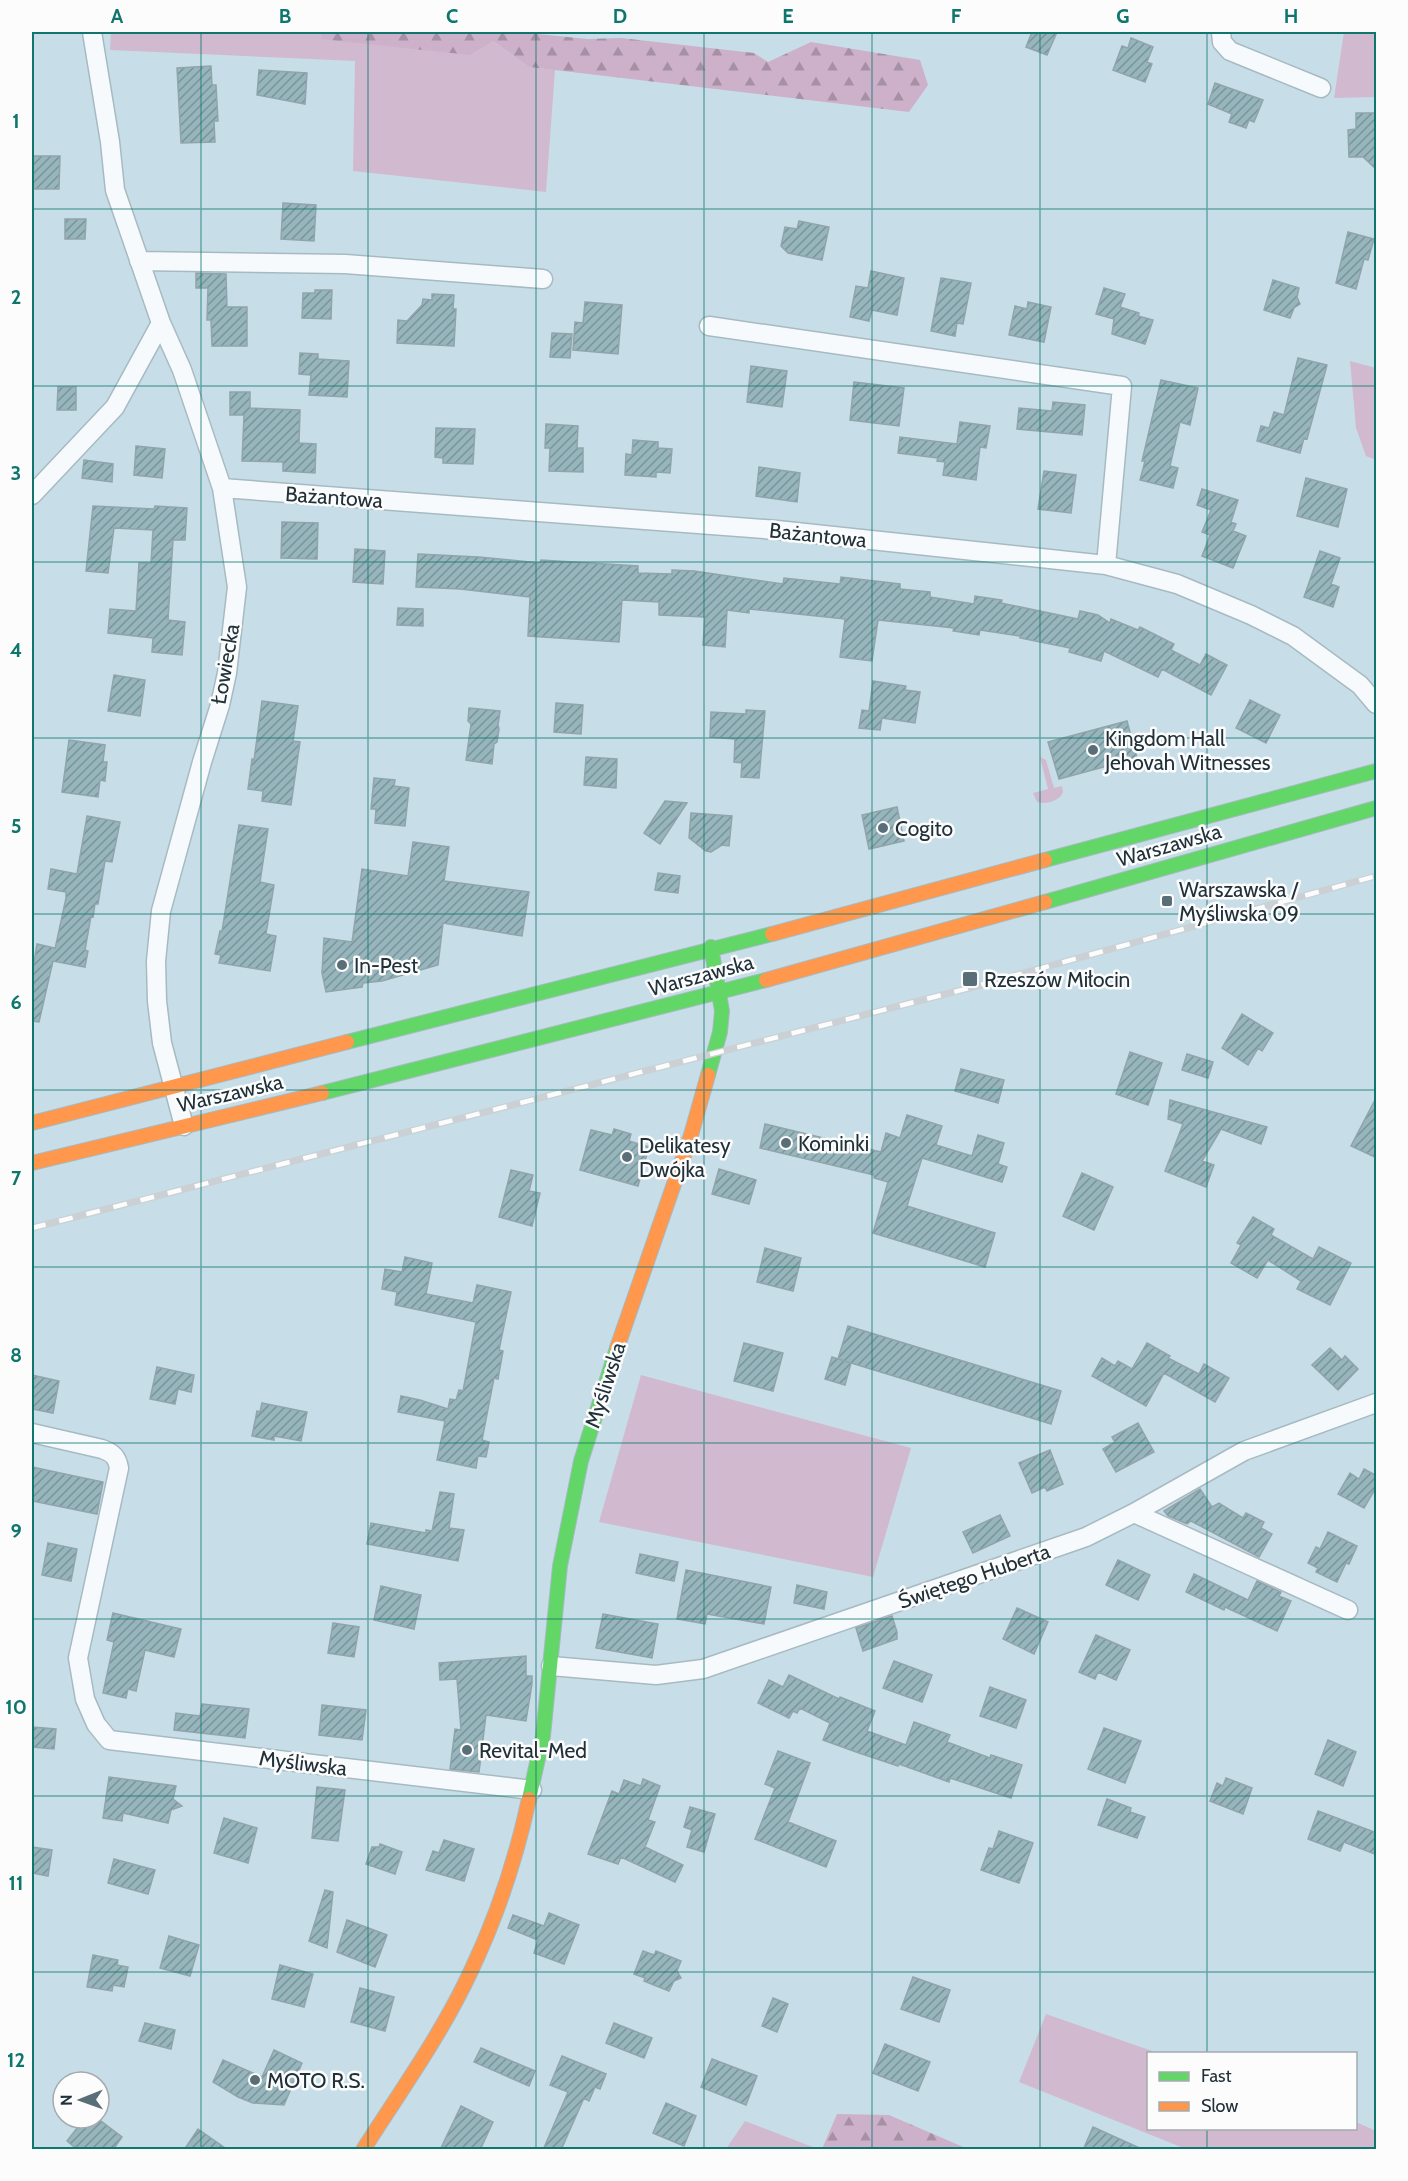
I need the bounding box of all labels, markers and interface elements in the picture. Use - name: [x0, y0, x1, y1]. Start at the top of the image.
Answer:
- text: A: [111, 4, 124, 28]
- text: B: [279, 4, 291, 28]
- text: C: [446, 4, 458, 28]
- text: D: [613, 4, 627, 28]
- text: E: [782, 4, 794, 28]
- text: F: [951, 4, 962, 28]
- text: G: [1116, 4, 1130, 28]
- text: H: [1284, 4, 1298, 28]
- text: 1: [12, 109, 20, 133]
- text: 2: [11, 285, 21, 309]
- text: 3: [11, 461, 21, 485]
- street label: Bażantowa: [284, 481, 384, 513]
- street label: Bażantowa: [768, 517, 868, 553]
- street label: Łowiecka: [206, 622, 244, 706]
- text: 4: [10, 638, 22, 662]
- place label: Kingdom Hall Jehovah Witnesses: [1104, 726, 1271, 775]
- marker: Kingdom Hall Jehovah Witnesses: [1086, 743, 1100, 757]
- text: 5: [11, 814, 21, 838]
- place label: Cogito: [895, 816, 953, 841]
- street label: Warszawska: [1114, 818, 1224, 872]
- marker: Cogito: [876, 821, 890, 835]
- place label: Warszawska / Myśliwska 09: [1179, 877, 1299, 926]
- marker: Warszawska / Myśliwska 09: [1160, 894, 1174, 908]
- street label: Warszawska: [646, 949, 756, 1001]
- place label: In-Pest: [354, 953, 418, 978]
- marker: In-Pest: [335, 958, 349, 972]
- place label: Rzeszów Miłocin: [984, 967, 1130, 992]
- marker: Rzeszów Miłocin: [961, 970, 979, 988]
- text: 6: [10, 990, 22, 1014]
- street label: Warszawska: [175, 1069, 285, 1117]
- place label: Kominki: [798, 1131, 869, 1156]
- place label: Delikatesy Dwójka: [639, 1133, 731, 1183]
- marker: Kominki: [779, 1136, 793, 1150]
- marker: Delikatesy Dwójka: [620, 1150, 634, 1164]
- text: 7: [11, 1166, 22, 1190]
- street label: Myśliwska: [579, 1339, 631, 1431]
- text: 8: [10, 1343, 22, 1367]
- text: 9: [10, 1519, 22, 1543]
- street label: Świętego Huberta: [895, 1538, 1053, 1614]
- text: 10: [5, 1695, 27, 1719]
- place label: Revital-Med: [479, 1738, 587, 1763]
- marker: Revital-Med: [460, 1743, 474, 1757]
- street label: Myśliwska: [258, 1745, 348, 1781]
- text: 11: [9, 1871, 23, 1895]
- text: 12: [7, 2048, 25, 2072]
- legend: [1147, 2052, 1357, 2130]
- text: Fast: [1201, 2065, 1232, 2087]
- place label: MOTO R.S.: [267, 2068, 365, 2093]
- north arrow: [51, 2070, 111, 2130]
- marker: MOTO R.S.: [248, 2073, 262, 2087]
- text: N: [57, 2094, 76, 2106]
- text: Slow: [1201, 2095, 1238, 2117]

